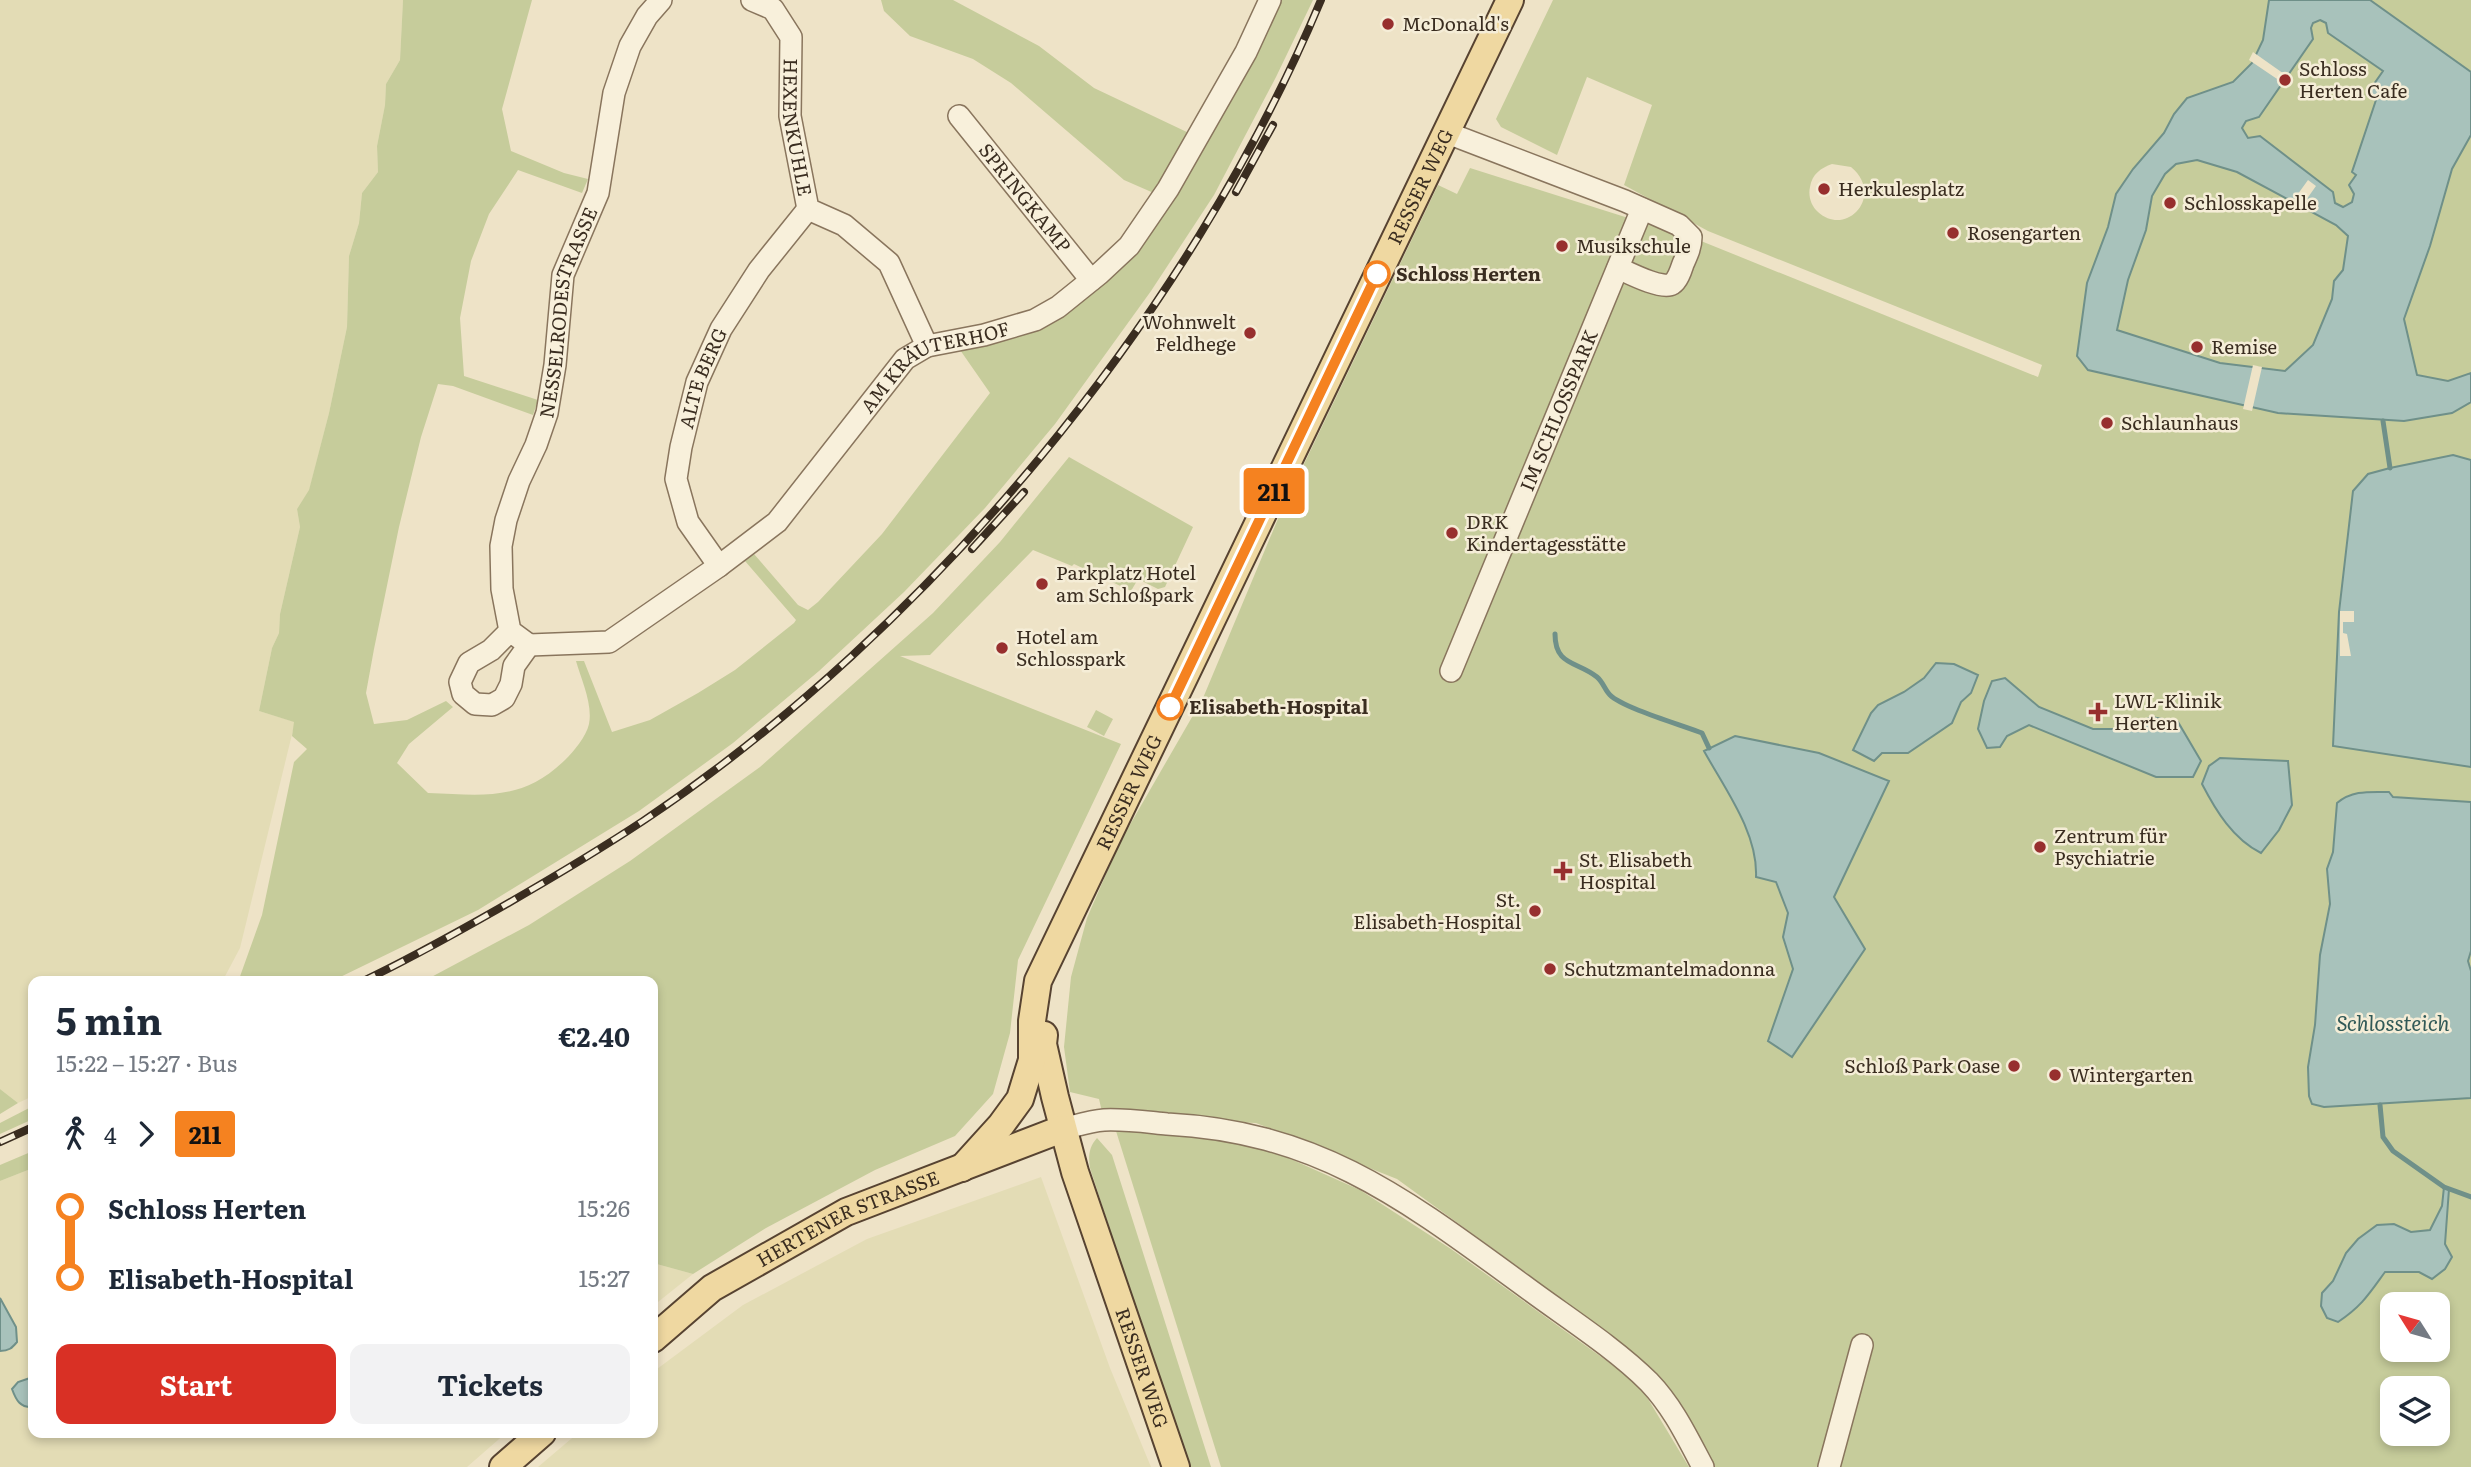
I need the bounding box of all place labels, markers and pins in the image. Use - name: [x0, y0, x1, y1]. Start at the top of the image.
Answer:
- place label: McDonald's: [1402, 9, 1509, 37]
- marker: McDonald's: [1380, 16, 1396, 32]
- place label: Schloss Herten Cafe: [2299, 54, 2408, 104]
- marker: Schloss Herten Cafe: [2277, 72, 2293, 88]
- place label: Herkulesplatz: [1838, 174, 1964, 202]
- marker: Herkulesplatz: [1816, 181, 1832, 197]
- place label: Schlosskapelle: [2184, 188, 2317, 216]
- marker: Schlosskapelle: [2162, 195, 2178, 211]
- place label: Rosengarten: [1967, 218, 2081, 246]
- marker: Rosengarten: [1945, 225, 1961, 241]
- place label: Musikschule: [1576, 231, 1691, 259]
- marker: Musikschule: [1554, 238, 1570, 254]
- place label: Schloss Herten: [1396, 259, 1541, 287]
- marker: Schloss Herten: [1364, 261, 1390, 287]
- place label: Wohnwelt Feldhege: [1142, 307, 1236, 357]
- marker: Wohnwelt Feldhege: [1242, 325, 1258, 341]
- place label: Remise: [2211, 332, 2277, 360]
- marker: Remise: [2189, 339, 2205, 355]
- place label: Schlaunhaus: [2121, 408, 2238, 436]
- marker: Schlaunhaus: [2099, 415, 2115, 431]
- place label: DRK Kindertagesstätte: [1466, 507, 1626, 557]
- marker: DRK Kindertagesstätte: [1444, 525, 1460, 541]
- place label: Parkplatz Hotel am Schloßpark: [1056, 558, 1196, 608]
- marker: Parkplatz Hotel am Schloßpark: [1034, 576, 1050, 592]
- place label: Hotel am Schlosspark: [1016, 622, 1126, 672]
- marker: Hotel am Schlosspark: [994, 640, 1010, 656]
- place label: LWL-Klinik Herten: [2114, 686, 2222, 736]
- place label: Elisabeth-Hospital: [1189, 692, 1368, 720]
- marker: Elisabeth-Hospital: [1157, 694, 1183, 720]
- marker: LWL-Klinik Herten: [2088, 702, 2108, 722]
- place label: Zentrum für Psychiatrie: [2054, 821, 2167, 871]
- marker: Zentrum für Psychiatrie: [2032, 839, 2048, 855]
- place label: St. Elisabeth Hospital: [1579, 845, 1692, 895]
- marker: St. Elisabeth Hospital: [1553, 861, 1573, 881]
- place label: St. Elisabeth-Hospital: [1353, 885, 1521, 935]
- marker: St. Elisabeth-Hospital: [1527, 903, 1543, 919]
- place label: Schutzmantelmadonna: [1564, 954, 1776, 982]
- marker: Schutzmantelmadonna: [1542, 961, 1558, 977]
- place label: Schloß Park Oase: [1844, 1051, 2000, 1079]
- marker: Schloß Park Oase: [2006, 1058, 2022, 1074]
- place label: Wintergarten: [2069, 1060, 2193, 1088]
- marker: Wintergarten: [2047, 1067, 2063, 1083]

